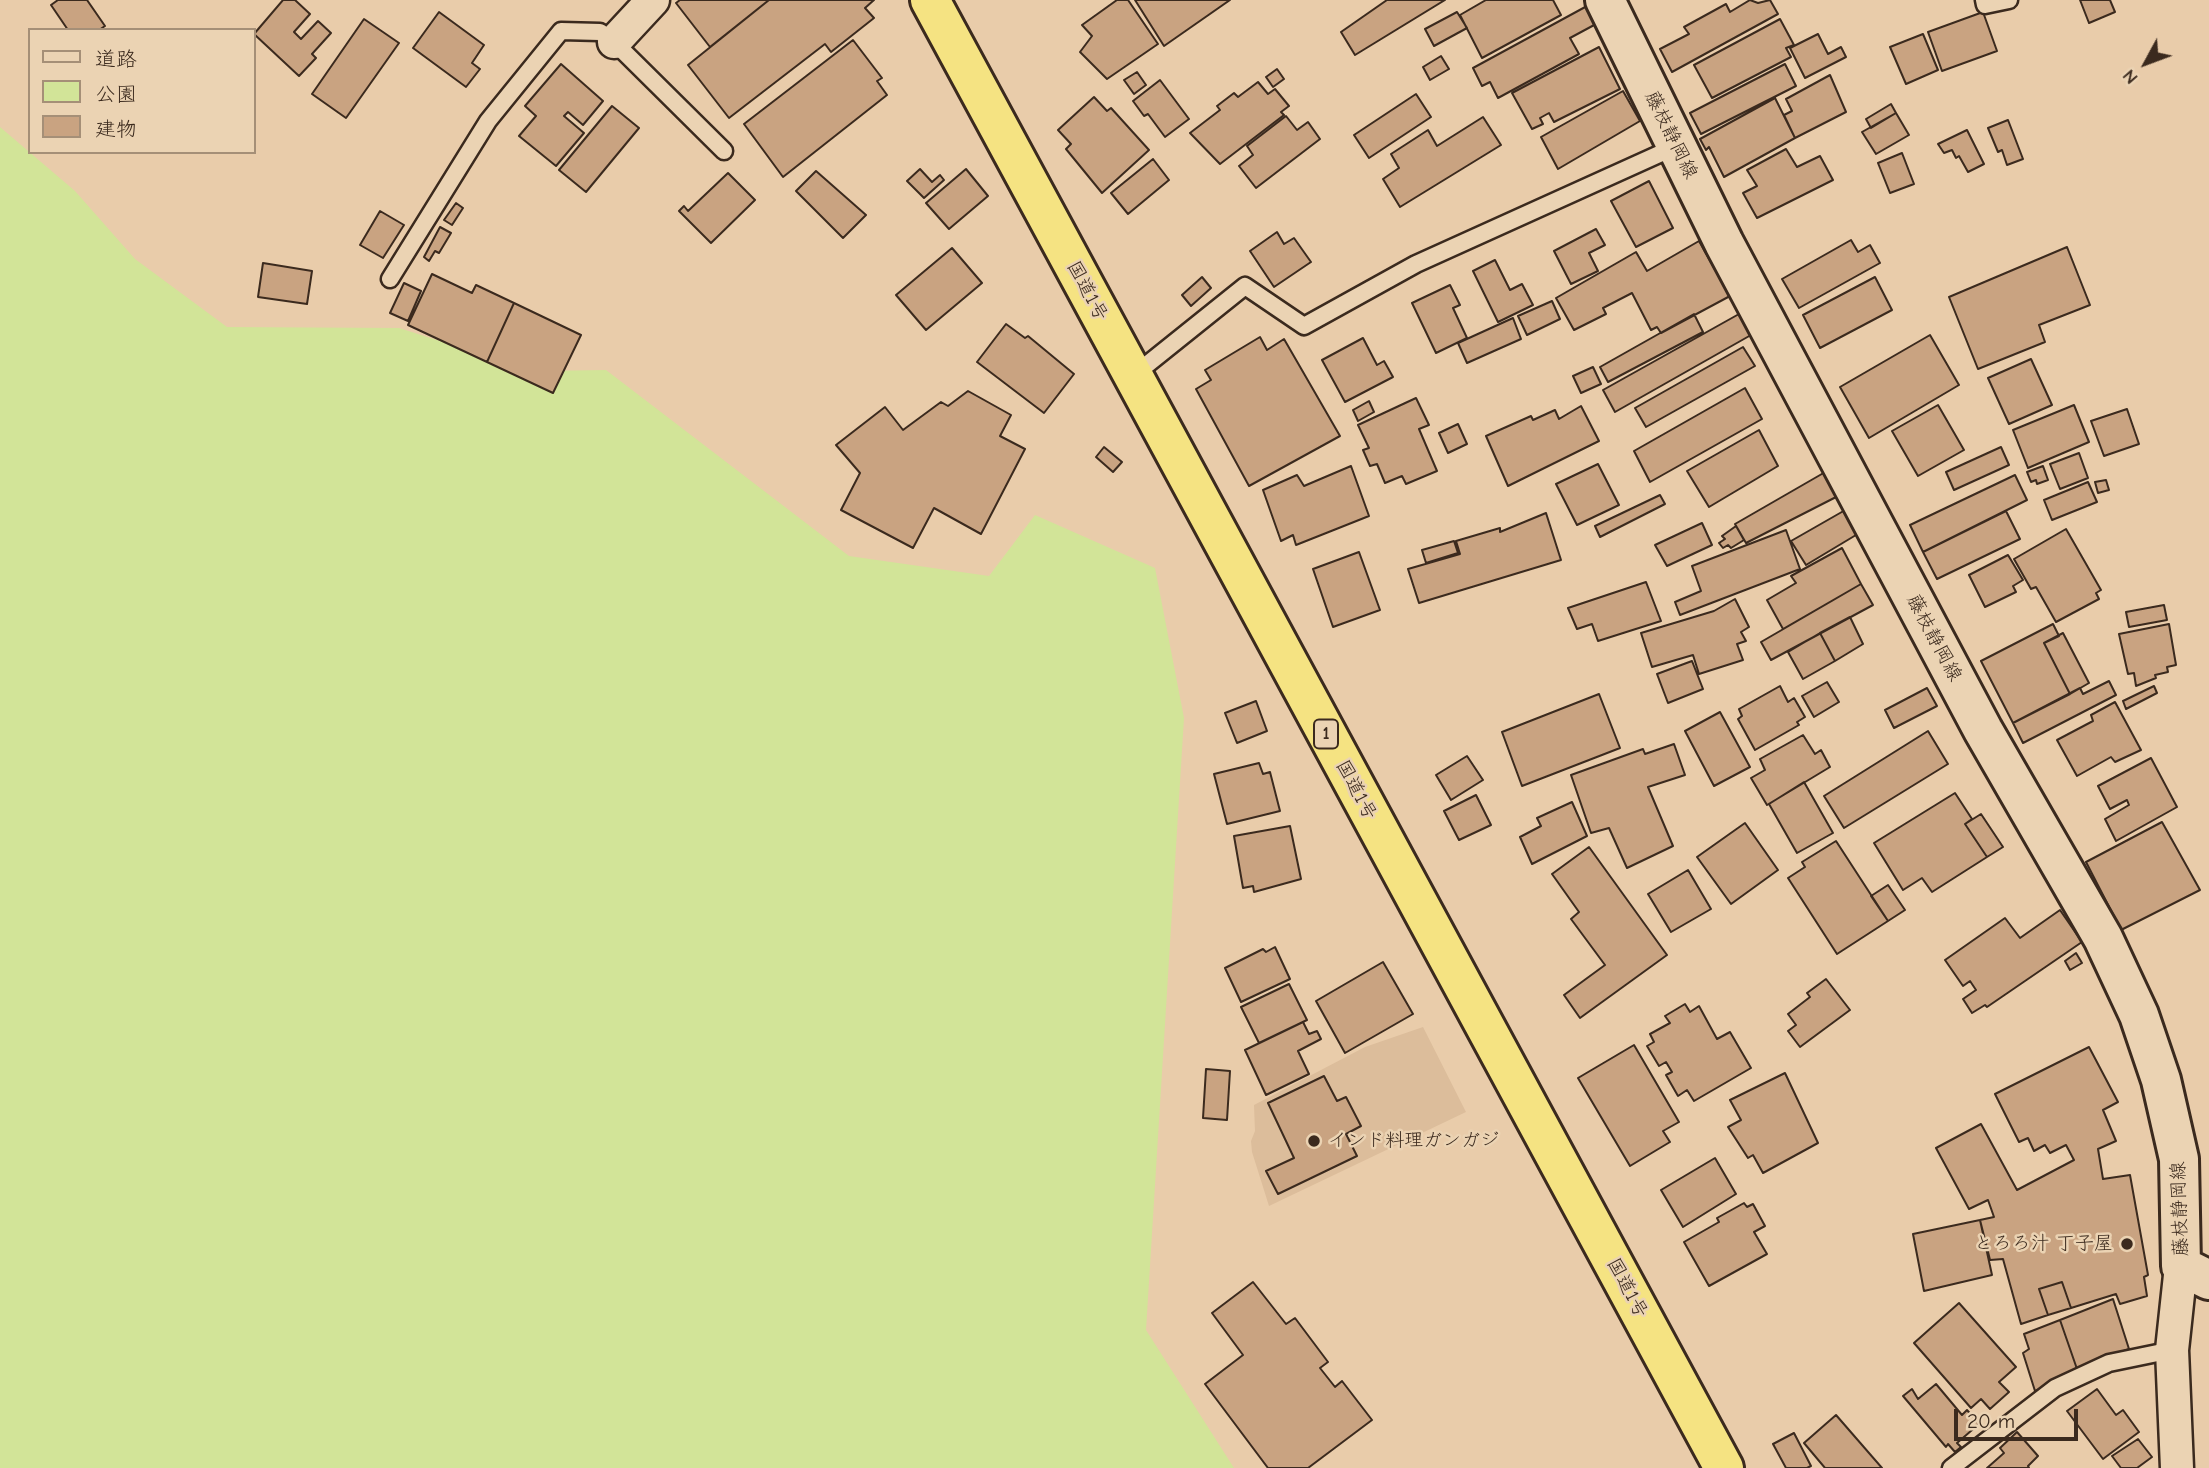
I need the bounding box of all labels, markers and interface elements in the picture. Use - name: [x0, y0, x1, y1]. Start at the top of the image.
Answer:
- legend: [28, 28, 256, 154]
- north arrow: [2111, 28, 2181, 98]
- text: 道路: [95, 47, 137, 71]
- text: N: [2118, 65, 2143, 89]
- text: 公園: [95, 82, 137, 106]
- street label: 藤枝静岡線: [1640, 87, 1702, 183]
- text: 建物: [95, 117, 137, 141]
- street label: 国道1号: [1062, 257, 1112, 325]
- street label: 藤枝静岡線: [1902, 591, 1966, 685]
- road number: 1: [1314, 720, 1338, 748]
- street label: 国道1号: [1331, 756, 1381, 824]
- place label: インド料理ガンガジ: [1328, 1130, 1499, 1152]
- marker: インド料理ガンガジ: [1306, 1133, 1322, 1149]
- street label: 藤枝静岡線: [2167, 1161, 2193, 1257]
- place label: とろろ汁 丁子屋: [1974, 1233, 2113, 1255]
- marker: とろろ汁 丁子屋: [2119, 1236, 2135, 1252]
- street label: 国道1号: [1602, 1254, 1652, 1322]
- scale bar: [1957, 1394, 2081, 1438]
- text: 20 m: [1967, 1409, 2015, 1433]

